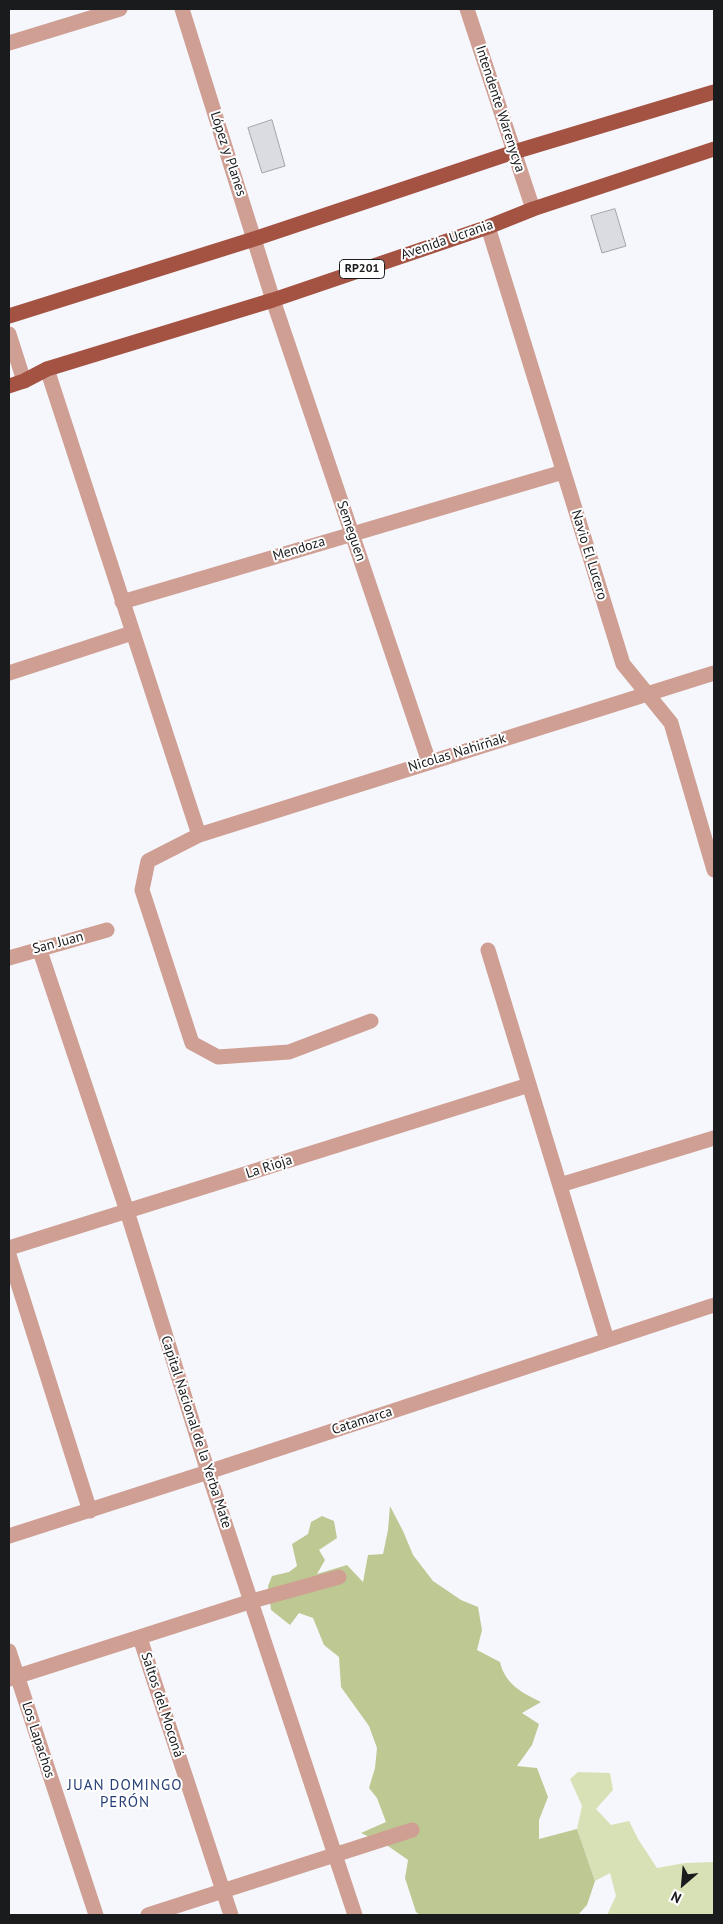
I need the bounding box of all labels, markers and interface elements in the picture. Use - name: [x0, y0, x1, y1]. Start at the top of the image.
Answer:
- street label: Intendente Warenycya: [472, 43, 528, 175]
- street label: López y Planes: [206, 109, 250, 199]
- street label: Avenida Ucrania: [399, 216, 495, 264]
- road number: RP201: [340, 260, 384, 278]
- street label: Semeguen: [333, 499, 369, 563]
- street label: Navio El Lucero: [567, 508, 611, 602]
- street label: Mendoza: [271, 533, 327, 565]
- street label: Nicolas Nahirñak: [406, 730, 508, 776]
- street label: San Juan: [31, 928, 85, 958]
- street label: La Rioja: [244, 1152, 294, 1182]
- street label: Capital Nacional de la Yerba Mate: [157, 1334, 235, 1530]
- street label: Catamarca: [330, 1403, 394, 1439]
- street label: Saltos del Moconá: [137, 1650, 187, 1760]
- street label: Los Lapachos: [18, 1700, 58, 1780]
- district label: JUAN DOMINGO PERÓN: [66, 1777, 184, 1812]
- north arrow: [658, 1859, 708, 1909]
- text: N: [668, 1887, 684, 1907]

